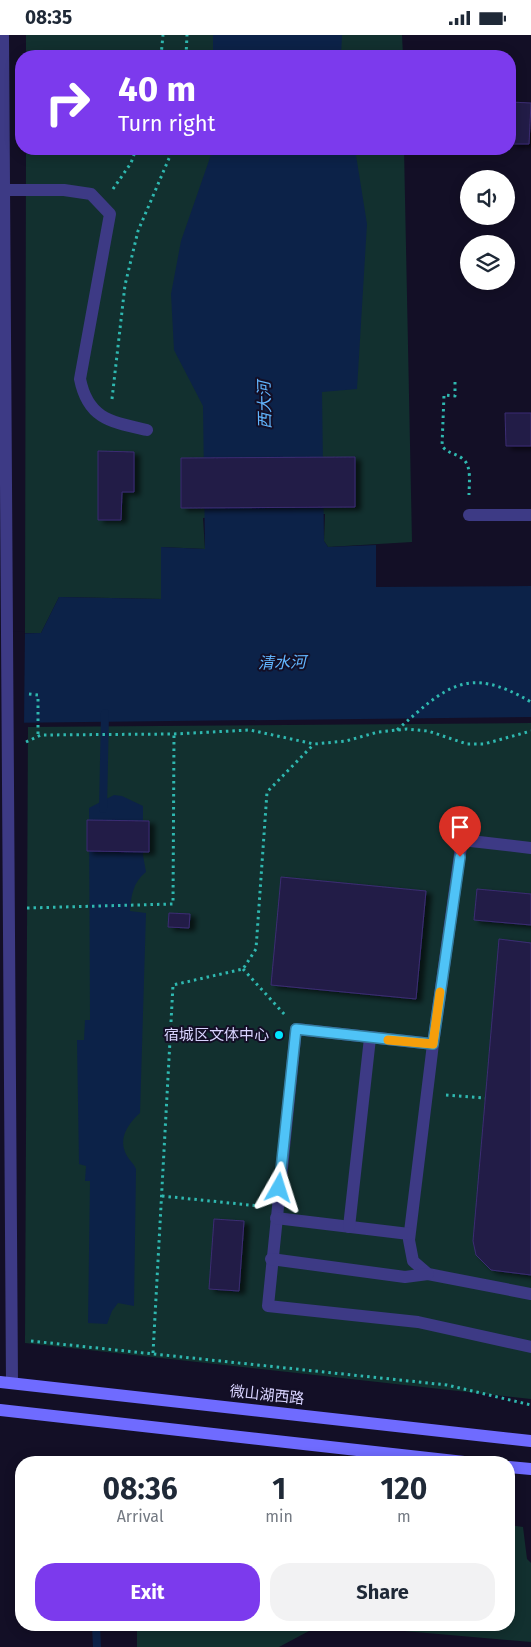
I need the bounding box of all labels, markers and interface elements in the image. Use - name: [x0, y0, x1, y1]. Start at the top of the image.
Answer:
- text: 08:35: [25, 6, 72, 29]
- text: 40 m: [118, 68, 196, 110]
- icon: right: [35, 70, 100, 135]
- text: Turn right: [118, 110, 215, 137]
- map controls: [460, 170, 515, 290]
- button: sound: [460, 170, 515, 225]
- button: layers: [460, 235, 515, 290]
- water label: 西大河: [255, 378, 274, 429]
- water label: 清水河: [258, 653, 309, 672]
- pin: [439, 806, 481, 857]
- icon: arrive: [446, 813, 474, 841]
- place label: 宿城区文体中心: [164, 1026, 269, 1044]
- marker: 宿城区文体中心: [273, 1029, 285, 1041]
- position arrow: [252, 1161, 304, 1213]
- street label: 微山湖西路: [229, 1382, 305, 1408]
- text: 08:36: [103, 1471, 178, 1507]
- text: 1: [272, 1471, 286, 1507]
- text: 120: [380, 1471, 427, 1507]
- text: Arrival: [117, 1507, 164, 1526]
- text: min: [265, 1507, 293, 1526]
- text: m: [397, 1507, 411, 1526]
- button: Exit: [35, 1563, 260, 1621]
- button: Share: [270, 1563, 495, 1621]

